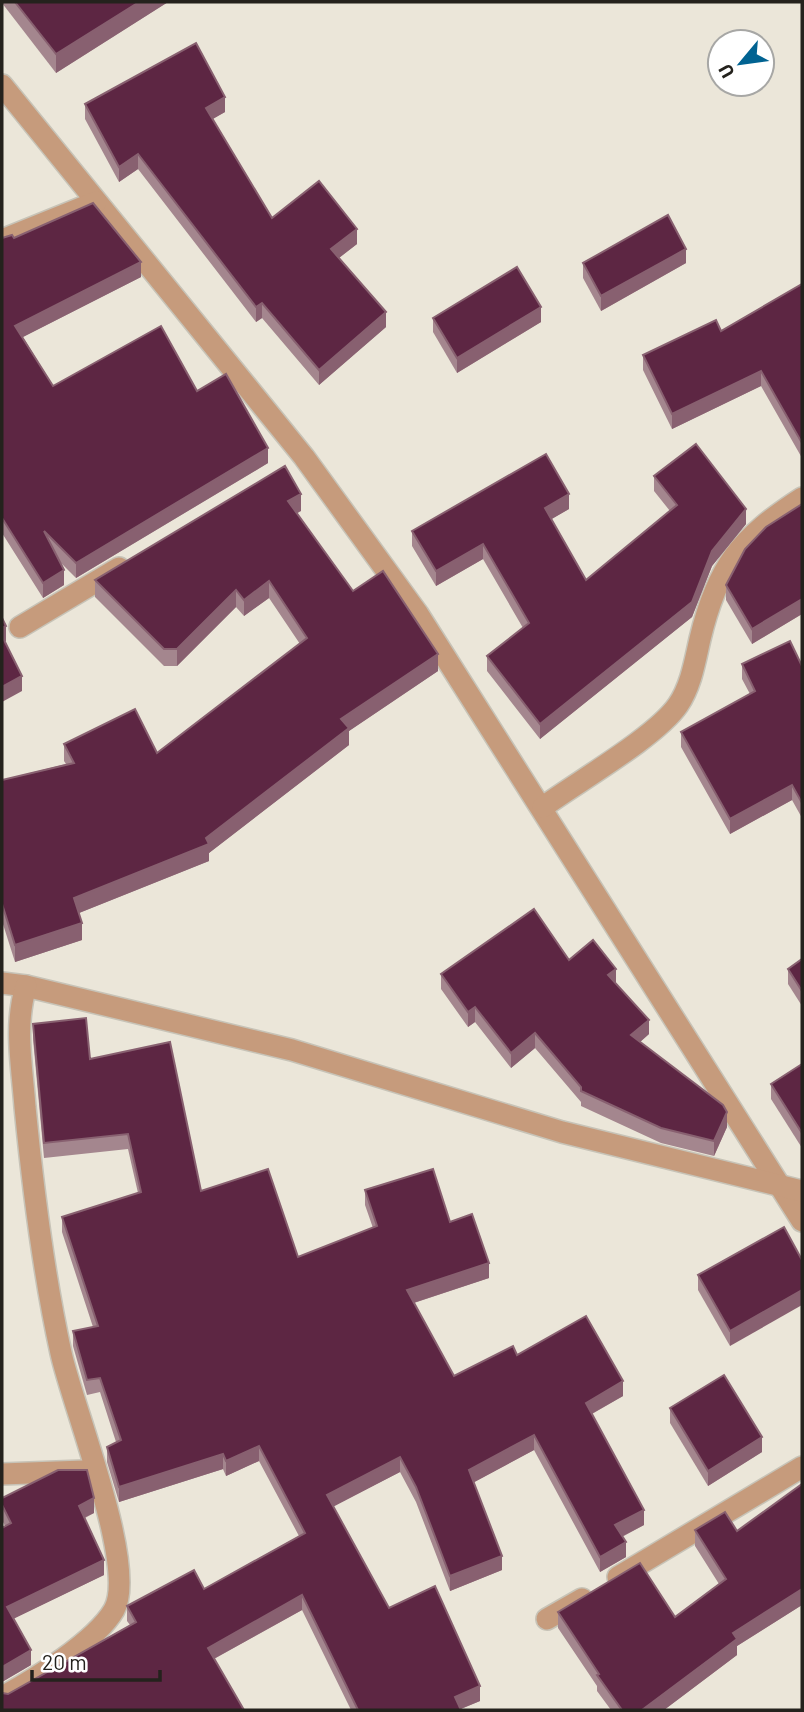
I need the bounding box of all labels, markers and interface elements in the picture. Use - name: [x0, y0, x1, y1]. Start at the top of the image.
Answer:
- north arrow: [706, 28, 776, 98]
- text: U: [713, 61, 739, 82]
- scale bar: [32, 1638, 159, 1682]
- text: 20 m: [42, 1649, 87, 1674]

